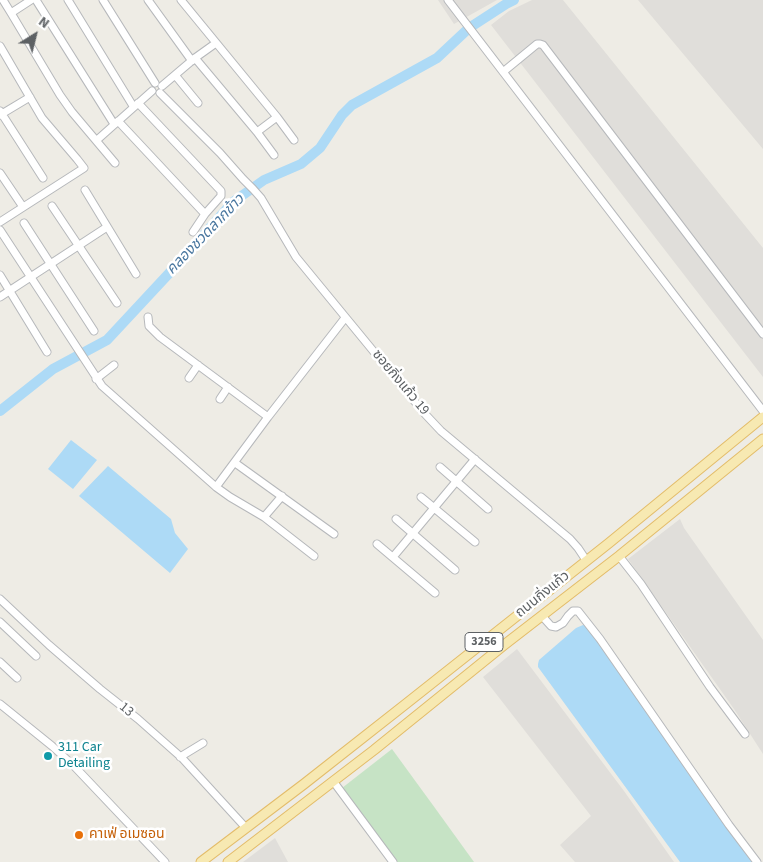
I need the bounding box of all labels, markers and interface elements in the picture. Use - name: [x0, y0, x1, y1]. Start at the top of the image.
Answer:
- north arrow: [10, 10, 60, 60]
- text: N: [34, 12, 53, 34]
- water label: คลองชวดลากข้าว: [163, 191, 249, 279]
- street label: ซอยกิ่งแก้ว 19: [368, 347, 432, 419]
- street label: ถนนกิ่งแก้ว: [513, 568, 573, 622]
- road number: 3256: [465, 632, 503, 652]
- street label: 13: [115, 699, 137, 721]
- place label: 311 Car Detailing: [58, 740, 110, 772]
- marker: 311 Car Detailing: [42, 750, 54, 762]
- place label: คาเฟ่ อเมซอน: [89, 827, 165, 843]
- marker: คาเฟ่ อเมซอน: [73, 829, 85, 841]

